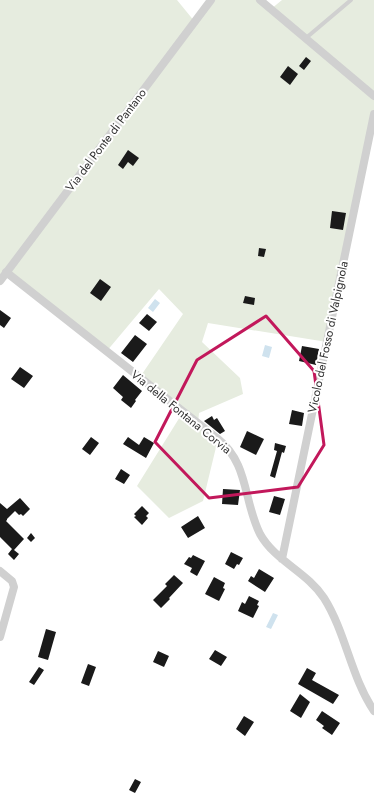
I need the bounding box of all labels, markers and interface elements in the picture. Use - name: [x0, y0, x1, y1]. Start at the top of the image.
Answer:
- street label: Via del Ponte di Pantano: [61, 84, 151, 195]
- street label: Vicolo del Fosso di Valpignola: [303, 259, 353, 415]
- street label: Via della Fontana Corvia: [127, 366, 235, 458]

